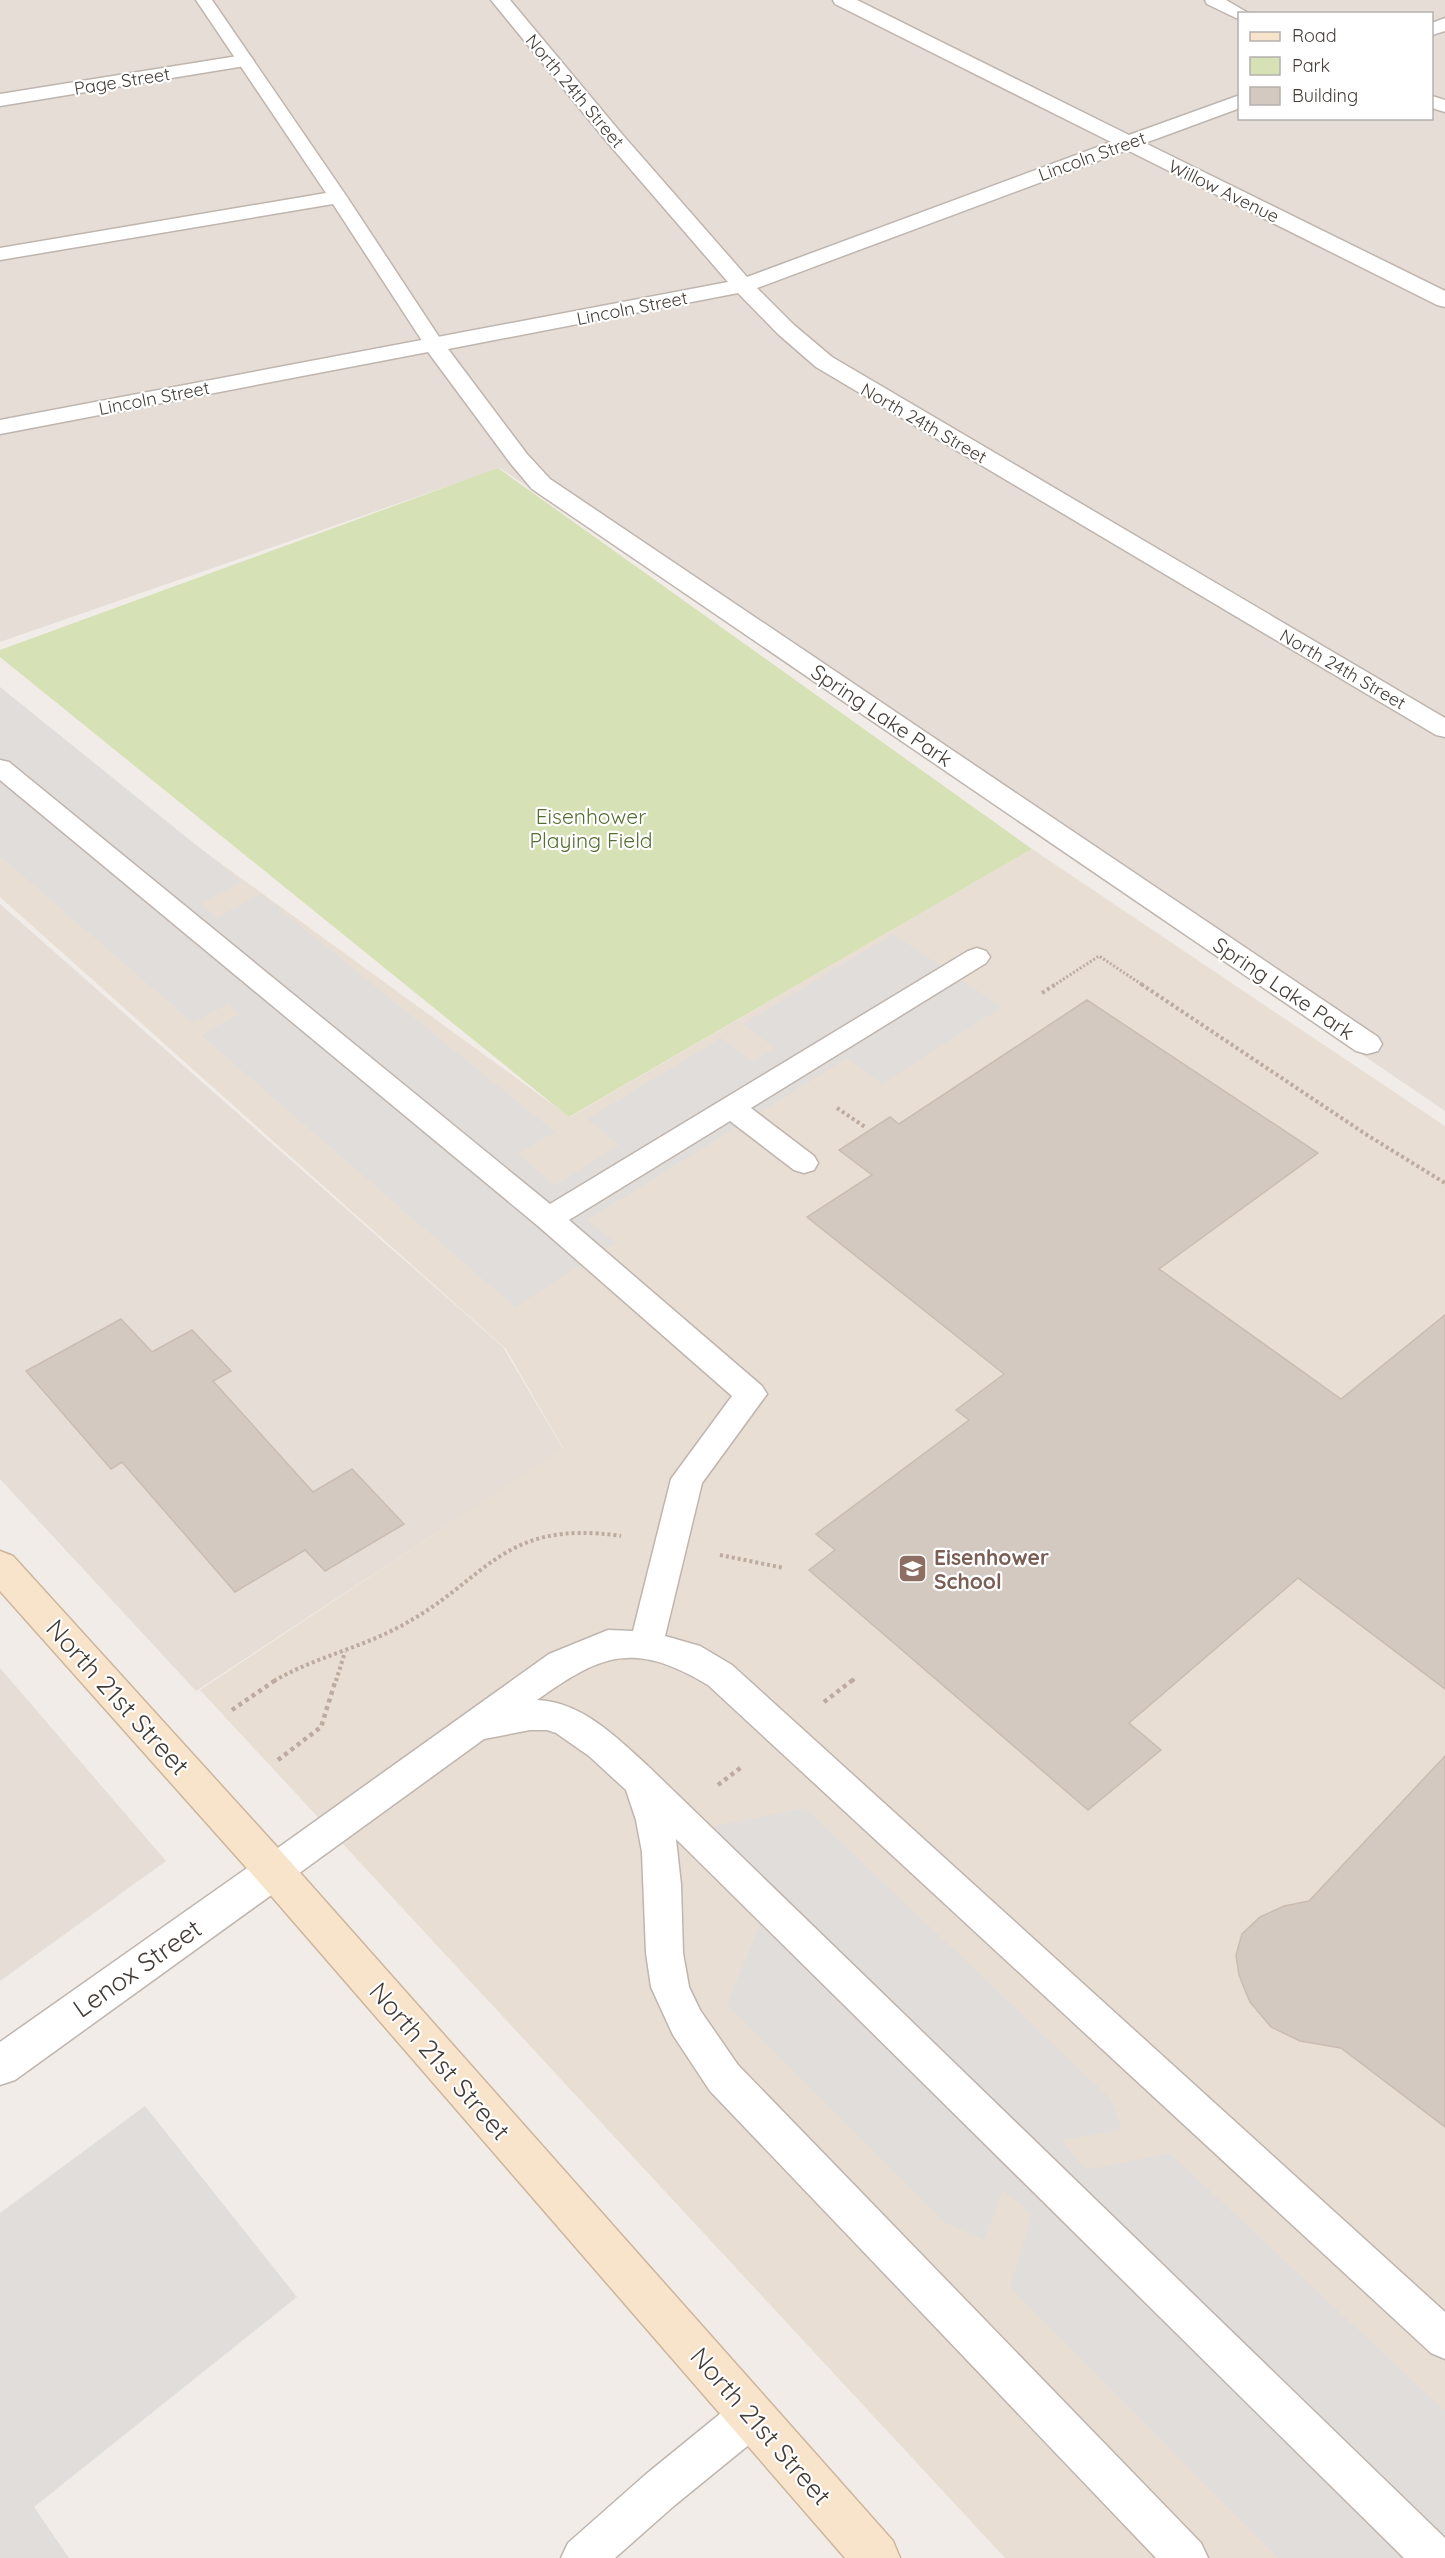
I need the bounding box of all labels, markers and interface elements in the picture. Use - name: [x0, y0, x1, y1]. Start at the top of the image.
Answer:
- legend: [1238, 12, 1433, 120]
- text: Road: [1292, 24, 1337, 47]
- street label: North 24th Street: [521, 29, 629, 153]
- text: Park: [1292, 54, 1330, 77]
- street label: Page Street: [72, 62, 172, 100]
- text: Building: [1292, 84, 1358, 107]
- street label: Lincoln Street: [1035, 126, 1149, 186]
- street label: Willow Avenue: [1165, 154, 1283, 228]
- street label: Lincoln Street: [574, 286, 690, 330]
- street label: Lincoln Street: [96, 376, 212, 420]
- street label: North 24th Street: [857, 378, 991, 468]
- street label: North 24th Street: [1276, 624, 1410, 714]
- street label: Spring Lake Park: [806, 658, 958, 772]
- park label: Eisenhower Playing Field: [529, 803, 653, 853]
- street label: Spring Lake Park: [1208, 931, 1360, 1045]
- place label: Eisenhower School: [934, 1544, 1049, 1594]
- school or university icon: Eisenhower School: [897, 1553, 929, 1585]
- street label: North 21st Street: [39, 1612, 197, 1782]
- street label: Lenox Street: [66, 1912, 208, 2024]
- street label: North 21st Street: [362, 1975, 518, 2147]
- street label: North 21st Street: [683, 2340, 839, 2512]

